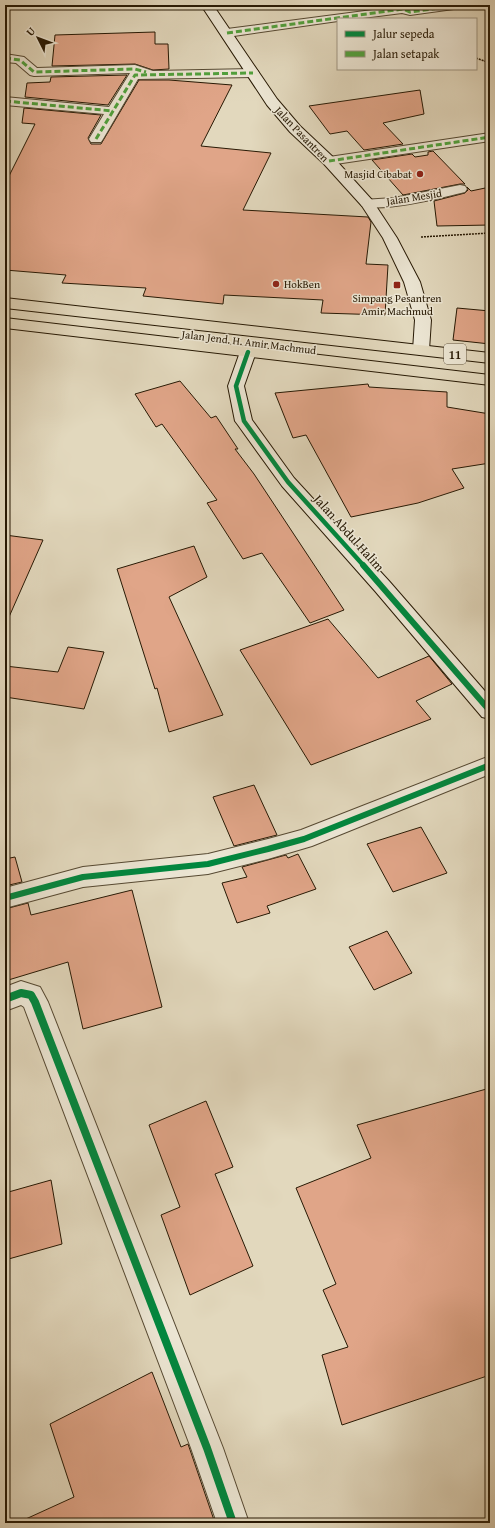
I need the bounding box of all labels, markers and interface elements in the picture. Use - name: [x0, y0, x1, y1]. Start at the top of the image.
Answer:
- north arrow: [18, 18, 58, 58]
- legend: [337, 18, 477, 70]
- text: U: [22, 23, 39, 39]
- text: Jalur sepeda: [371, 25, 435, 42]
- text: Jalan setapak: [371, 45, 440, 62]
- street label: Jalan Pasantren: [270, 101, 333, 166]
- place label: Masjid Cibabat: [344, 166, 412, 182]
- marker: Masjid Cibabat: [415, 169, 425, 179]
- street label: Jalan Mesjid: [383, 185, 443, 210]
- place label: HokBen: [284, 276, 321, 292]
- marker: HokBen: [271, 279, 281, 289]
- marker: Simpang Pesantren Amir Machmud: [392, 280, 402, 290]
- place label: Simpang Pesantren Amir Machmud: [352, 290, 442, 319]
- street label: Jalan Jend. H. Amir Machmud: [179, 326, 317, 358]
- road number: 11: [444, 344, 466, 364]
- street label: Jalan Abdul Halim: [308, 489, 389, 576]

